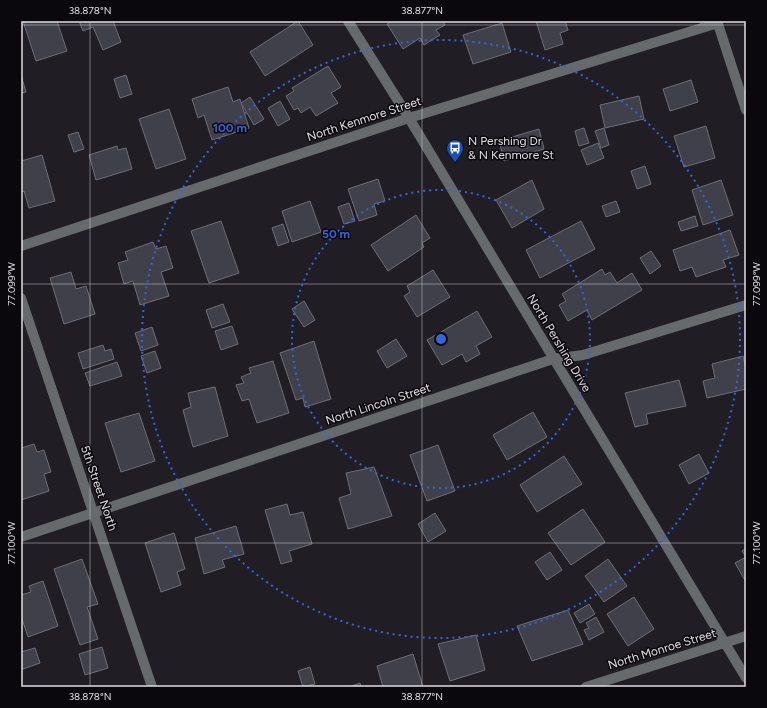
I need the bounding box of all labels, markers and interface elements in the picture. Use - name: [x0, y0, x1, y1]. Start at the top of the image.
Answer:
- text: 38.878°N: [69, 4, 111, 17]
- text: 38.877°N: [401, 4, 443, 17]
- street label: North Kenmore Street: [305, 94, 423, 144]
- text: 100 m: [213, 121, 247, 135]
- place label: N Pershing Dr & N Kenmore St: [468, 134, 555, 162]
- bus stop icon: N Pershing Dr & N Kenmore St: [445, 138, 465, 163]
- text: 50 m: [322, 227, 350, 241]
- text: 77.099°W: [5, 262, 18, 306]
- text: 77.099°W: [750, 262, 763, 306]
- street label: North Pershing Drive: [524, 292, 594, 395]
- centre of rings: [434, 332, 448, 346]
- street label: North Lincoln Street: [324, 380, 433, 428]
- street label: 5th Street North: [78, 444, 120, 533]
- text: 77.100°W: [5, 521, 18, 565]
- text: 77.100°W: [750, 521, 763, 565]
- street label: North Monroe Street: [606, 626, 718, 672]
- text: 38.878°N: [69, 690, 111, 703]
- text: 38.877°N: [401, 690, 443, 703]

